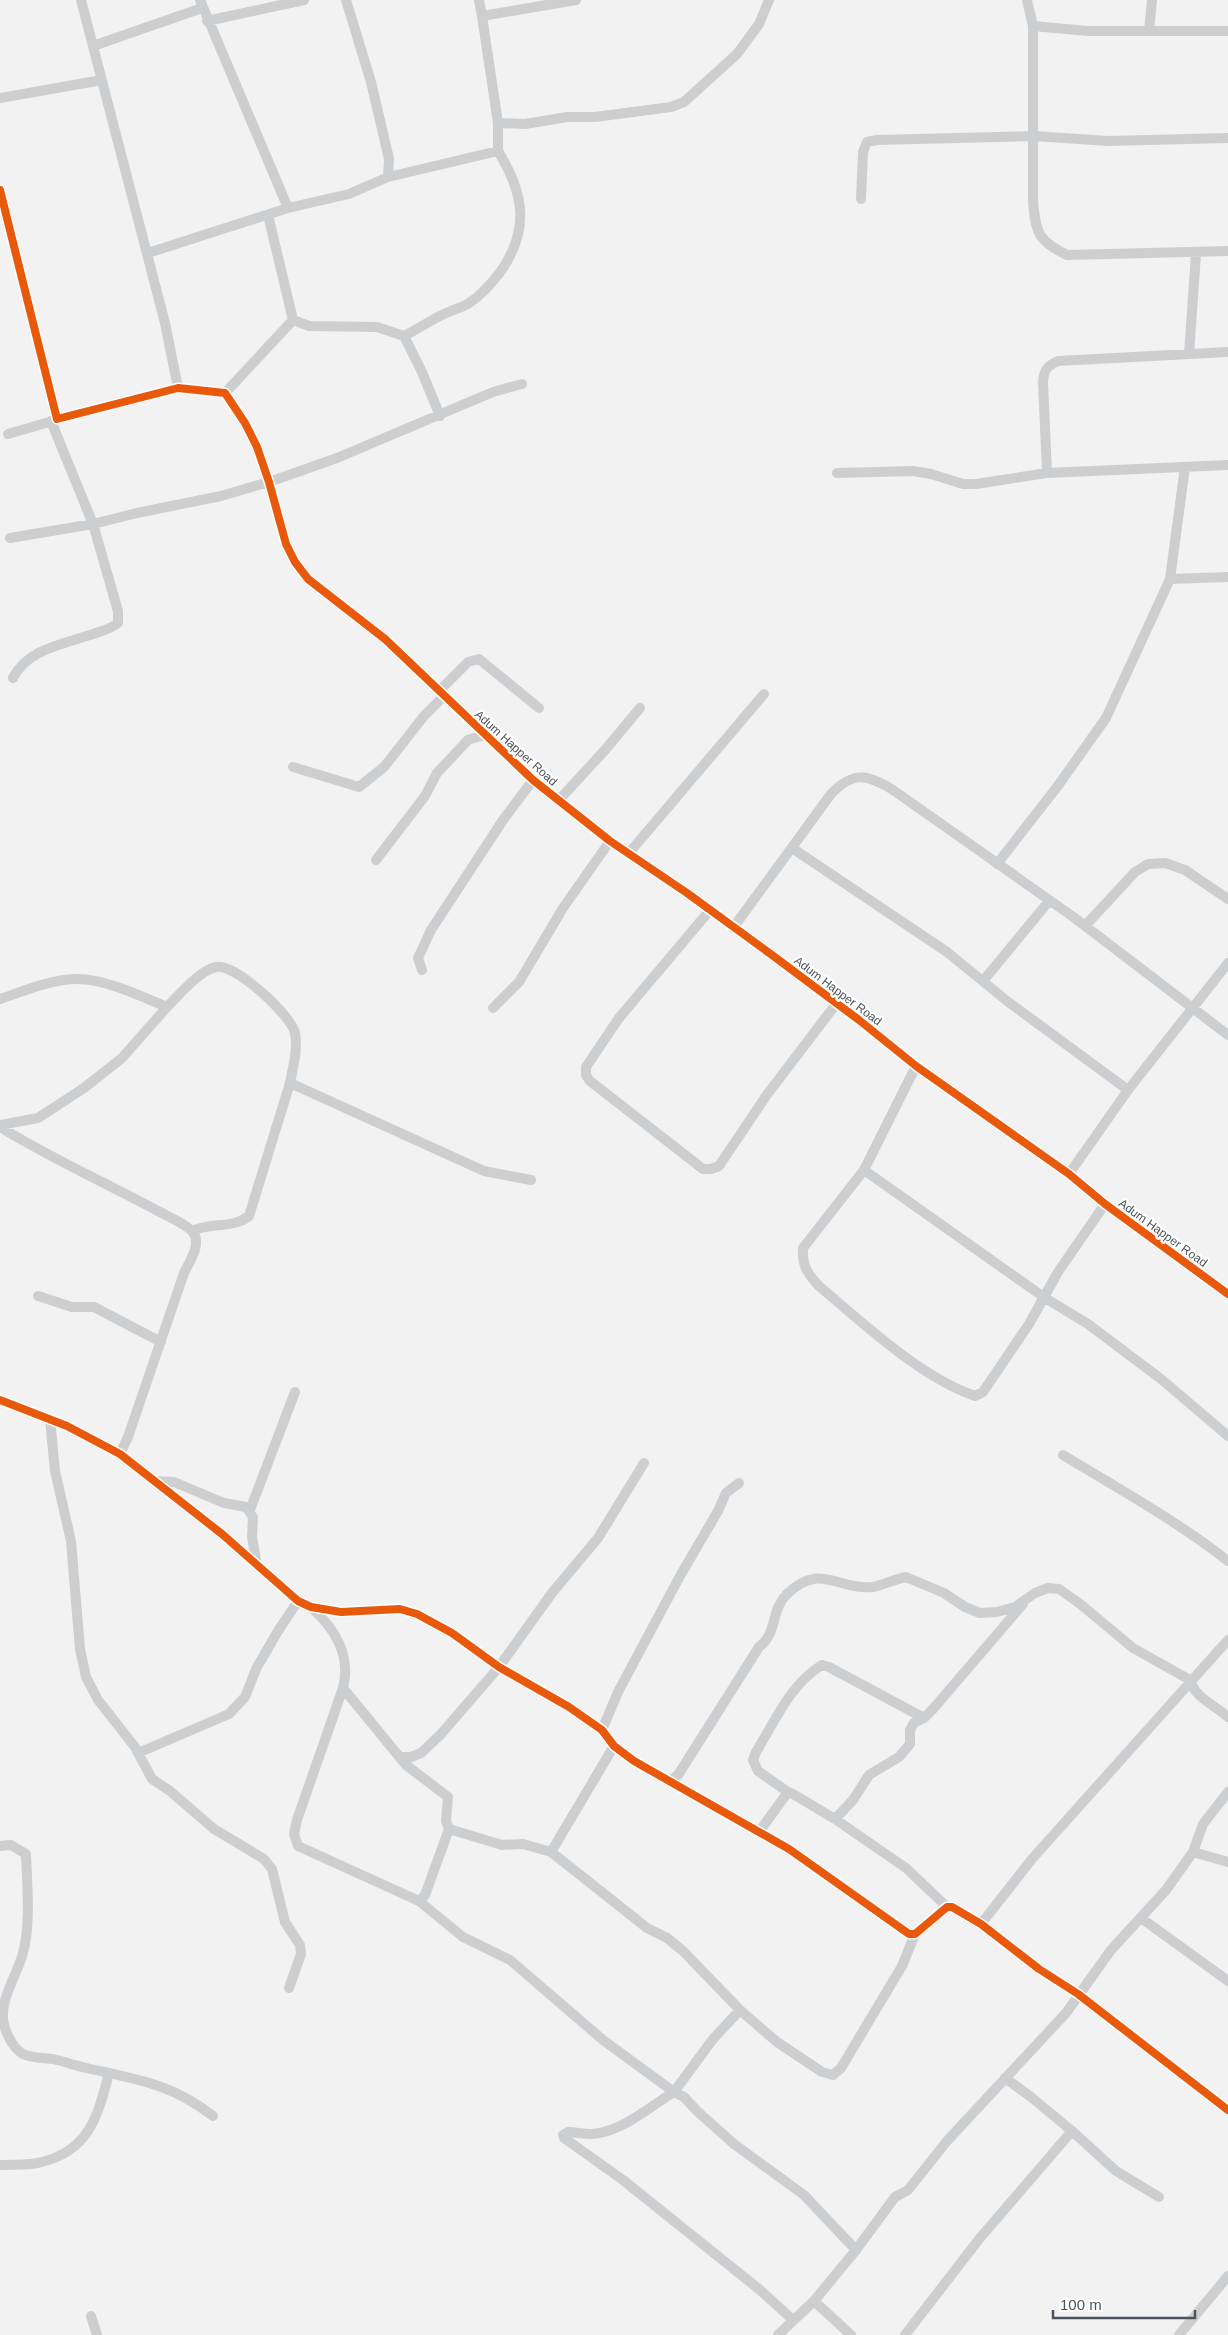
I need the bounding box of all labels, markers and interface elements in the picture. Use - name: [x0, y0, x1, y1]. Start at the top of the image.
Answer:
- street label: Adum Happer Road: [472, 707, 560, 789]
- street label: Adum Happer Road: [791, 953, 885, 1029]
- street label: Adum Happer Road: [1116, 1196, 1210, 1270]
- scale bar: [1053, 2288, 1196, 2320]
- text: 100 m: [1060, 2296, 1102, 2313]

